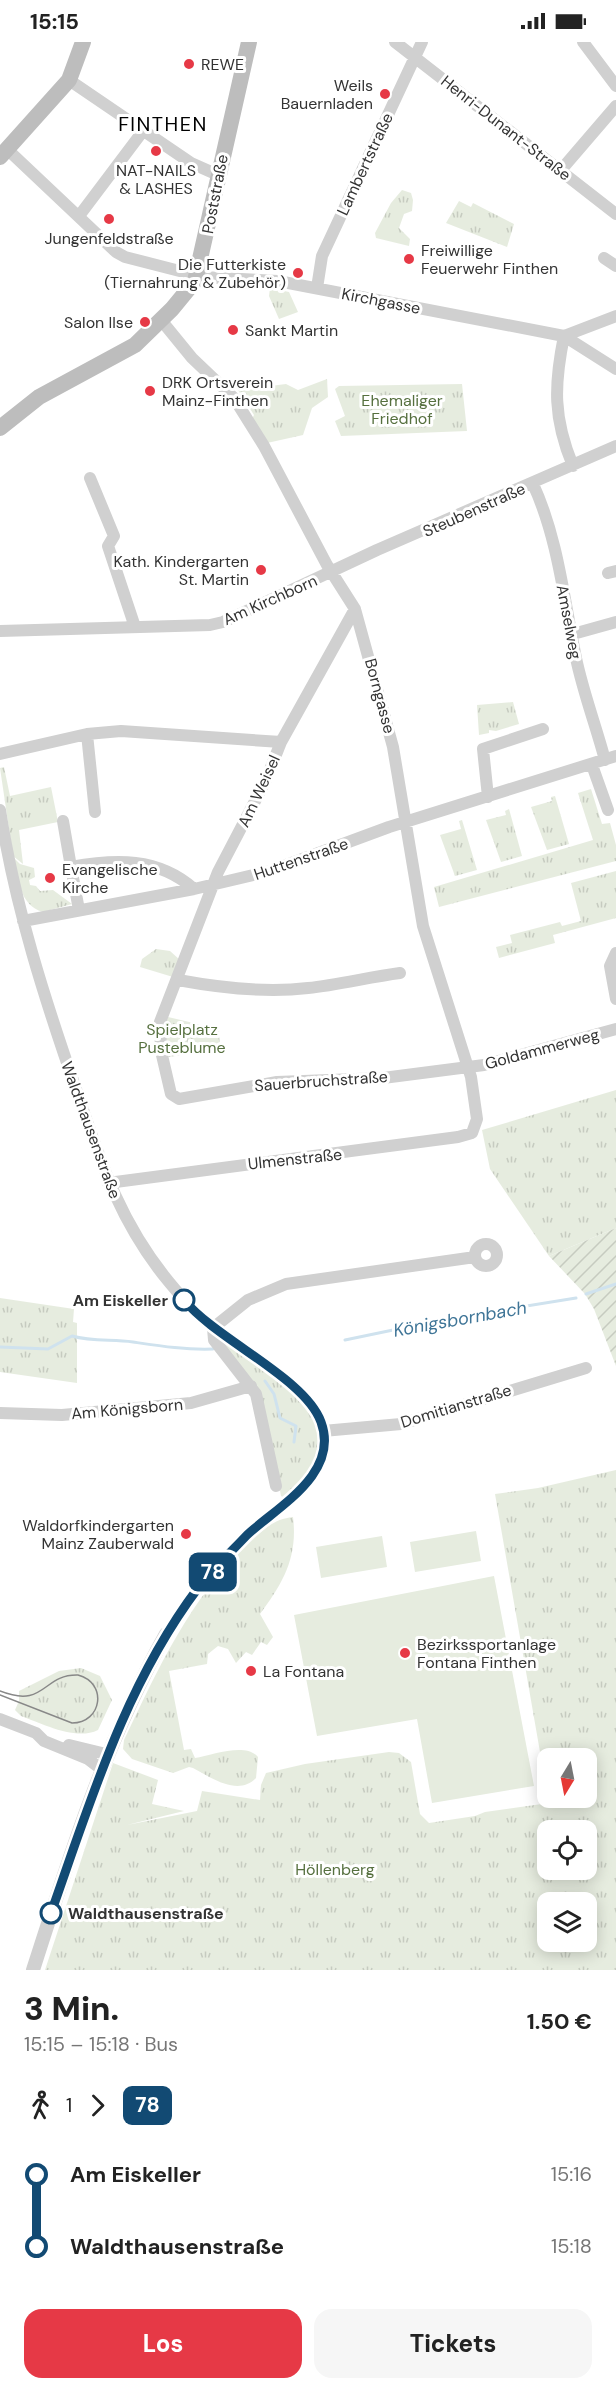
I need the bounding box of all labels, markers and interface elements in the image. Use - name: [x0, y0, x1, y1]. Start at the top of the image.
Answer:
- text: 15:15: [30, 7, 79, 36]
- place label: REWE: [201, 54, 244, 75]
- marker: REWE: [182, 57, 196, 71]
- street label: Henri-Dunant-Straße: [437, 71, 575, 185]
- place label: Weils Bauernladen: [281, 75, 373, 114]
- marker: Weils Bauernladen: [378, 87, 392, 101]
- street label: Lambertstraße: [332, 109, 398, 219]
- district label: FINTHEN: [118, 111, 208, 137]
- marker: NAT-NAILS & LASHES: [149, 144, 163, 158]
- street label: Poststraße: [197, 153, 233, 235]
- place label: NAT-NAILS & LASHES: [116, 160, 196, 199]
- marker: Jungenfeldstraße: [102, 212, 116, 226]
- place label: Jungenfeldstraße: [44, 228, 174, 249]
- place label: Freiwillige Feuerwehr Finthen: [421, 240, 558, 279]
- marker: Freiwillige Feuerwehr Finthen: [402, 252, 416, 266]
- place label: Die Futterkiste (Tiernahrung & Zubehör): [104, 254, 286, 293]
- marker: Die Futterkiste (Tiernahrung & Zubehör): [291, 266, 305, 280]
- street label: Kirchgasse: [340, 283, 422, 319]
- place label: Salon Ilse: [64, 312, 133, 333]
- marker: Salon Ilse: [138, 315, 152, 329]
- place label: Sankt Martin: [245, 320, 338, 341]
- marker: Sankt Martin: [226, 323, 240, 337]
- place label: DRK Ortsverein Mainz-Finthen: [162, 372, 273, 411]
- marker: DRK Ortsverein Mainz-Finthen: [143, 384, 157, 398]
- park label: Ehemaliger Friedhof: [361, 390, 443, 429]
- street label: Steubenstraße: [420, 478, 528, 542]
- place label: Kath. Kindergarten St. Martin: [114, 551, 249, 590]
- marker: Kath. Kindergarten St. Martin: [254, 563, 268, 577]
- street label: Am Kirchborn: [220, 570, 320, 630]
- street label: Amselweg: [551, 583, 587, 661]
- street label: Borngasse: [360, 656, 400, 736]
- street label: Am Weisel: [233, 751, 285, 831]
- street label: Huttenstraße: [251, 833, 351, 885]
- place label: Evangelische Kirche: [62, 859, 158, 898]
- marker: Evangelische Kirche: [43, 871, 57, 885]
- park label: Spielplatz Pusteblume: [138, 1019, 226, 1058]
- street label: Goldammerweg: [483, 1024, 601, 1074]
- street label: Waldthausenstraße: [56, 1058, 126, 1202]
- street label: Sauerbruchstraße: [254, 1066, 388, 1096]
- street label: Ulmenstraße: [247, 1144, 343, 1174]
- marker: Am Eiskeller: [173, 1289, 195, 1311]
- place label: Am Eiskeller: [73, 1290, 168, 1311]
- water label: Königsbornbach: [391, 1295, 529, 1343]
- street label: Domitianstraße: [398, 1379, 514, 1433]
- street label: Am Königsborn: [70, 1394, 184, 1424]
- place label: Waldorfkindergarten Mainz Zauberwald: [22, 1515, 174, 1554]
- marker: Waldorfkindergarten Mainz Zauberwald: [179, 1527, 193, 1541]
- line badge: 78: [186, 1552, 240, 1592]
- text: 78: [201, 1558, 225, 1586]
- place label: Bezirkssportanlage Fontana Finthen: [417, 1634, 556, 1673]
- marker: Bezirkssportanlage Fontana Finthen: [398, 1646, 412, 1660]
- place label: La Fontana: [263, 1661, 344, 1682]
- marker: La Fontana: [244, 1664, 258, 1678]
- north arrow: [537, 1748, 597, 1808]
- map controls: [537, 1748, 597, 1952]
- button: locate: [537, 1820, 597, 1880]
- park label: Höllenberg: [295, 1859, 375, 1880]
- button: layers: [537, 1892, 597, 1952]
- marker: Waldthausenstraße: [40, 1902, 62, 1924]
- place label: Waldthausenstraße: [68, 1903, 224, 1924]
- text: 3 Min.: [24, 1987, 119, 2030]
- text: 1.50 €: [527, 2007, 592, 2036]
- text: 15:15 – 15:18 · Bus: [24, 2031, 178, 2057]
- icon: walk: [24, 2089, 57, 2122]
- icon: forward: [81, 2089, 114, 2122]
- text: 78: [135, 2091, 160, 2119]
- text: 1: [66, 2092, 72, 2118]
- text: Am Eiskeller: [70, 2160, 201, 2189]
- text: 15:16: [551, 2161, 592, 2187]
- text: Waldthausenstraße: [70, 2232, 284, 2261]
- text: 15:18: [551, 2233, 592, 2259]
- button: Los: [24, 2309, 302, 2378]
- button: Tickets: [314, 2309, 592, 2378]

